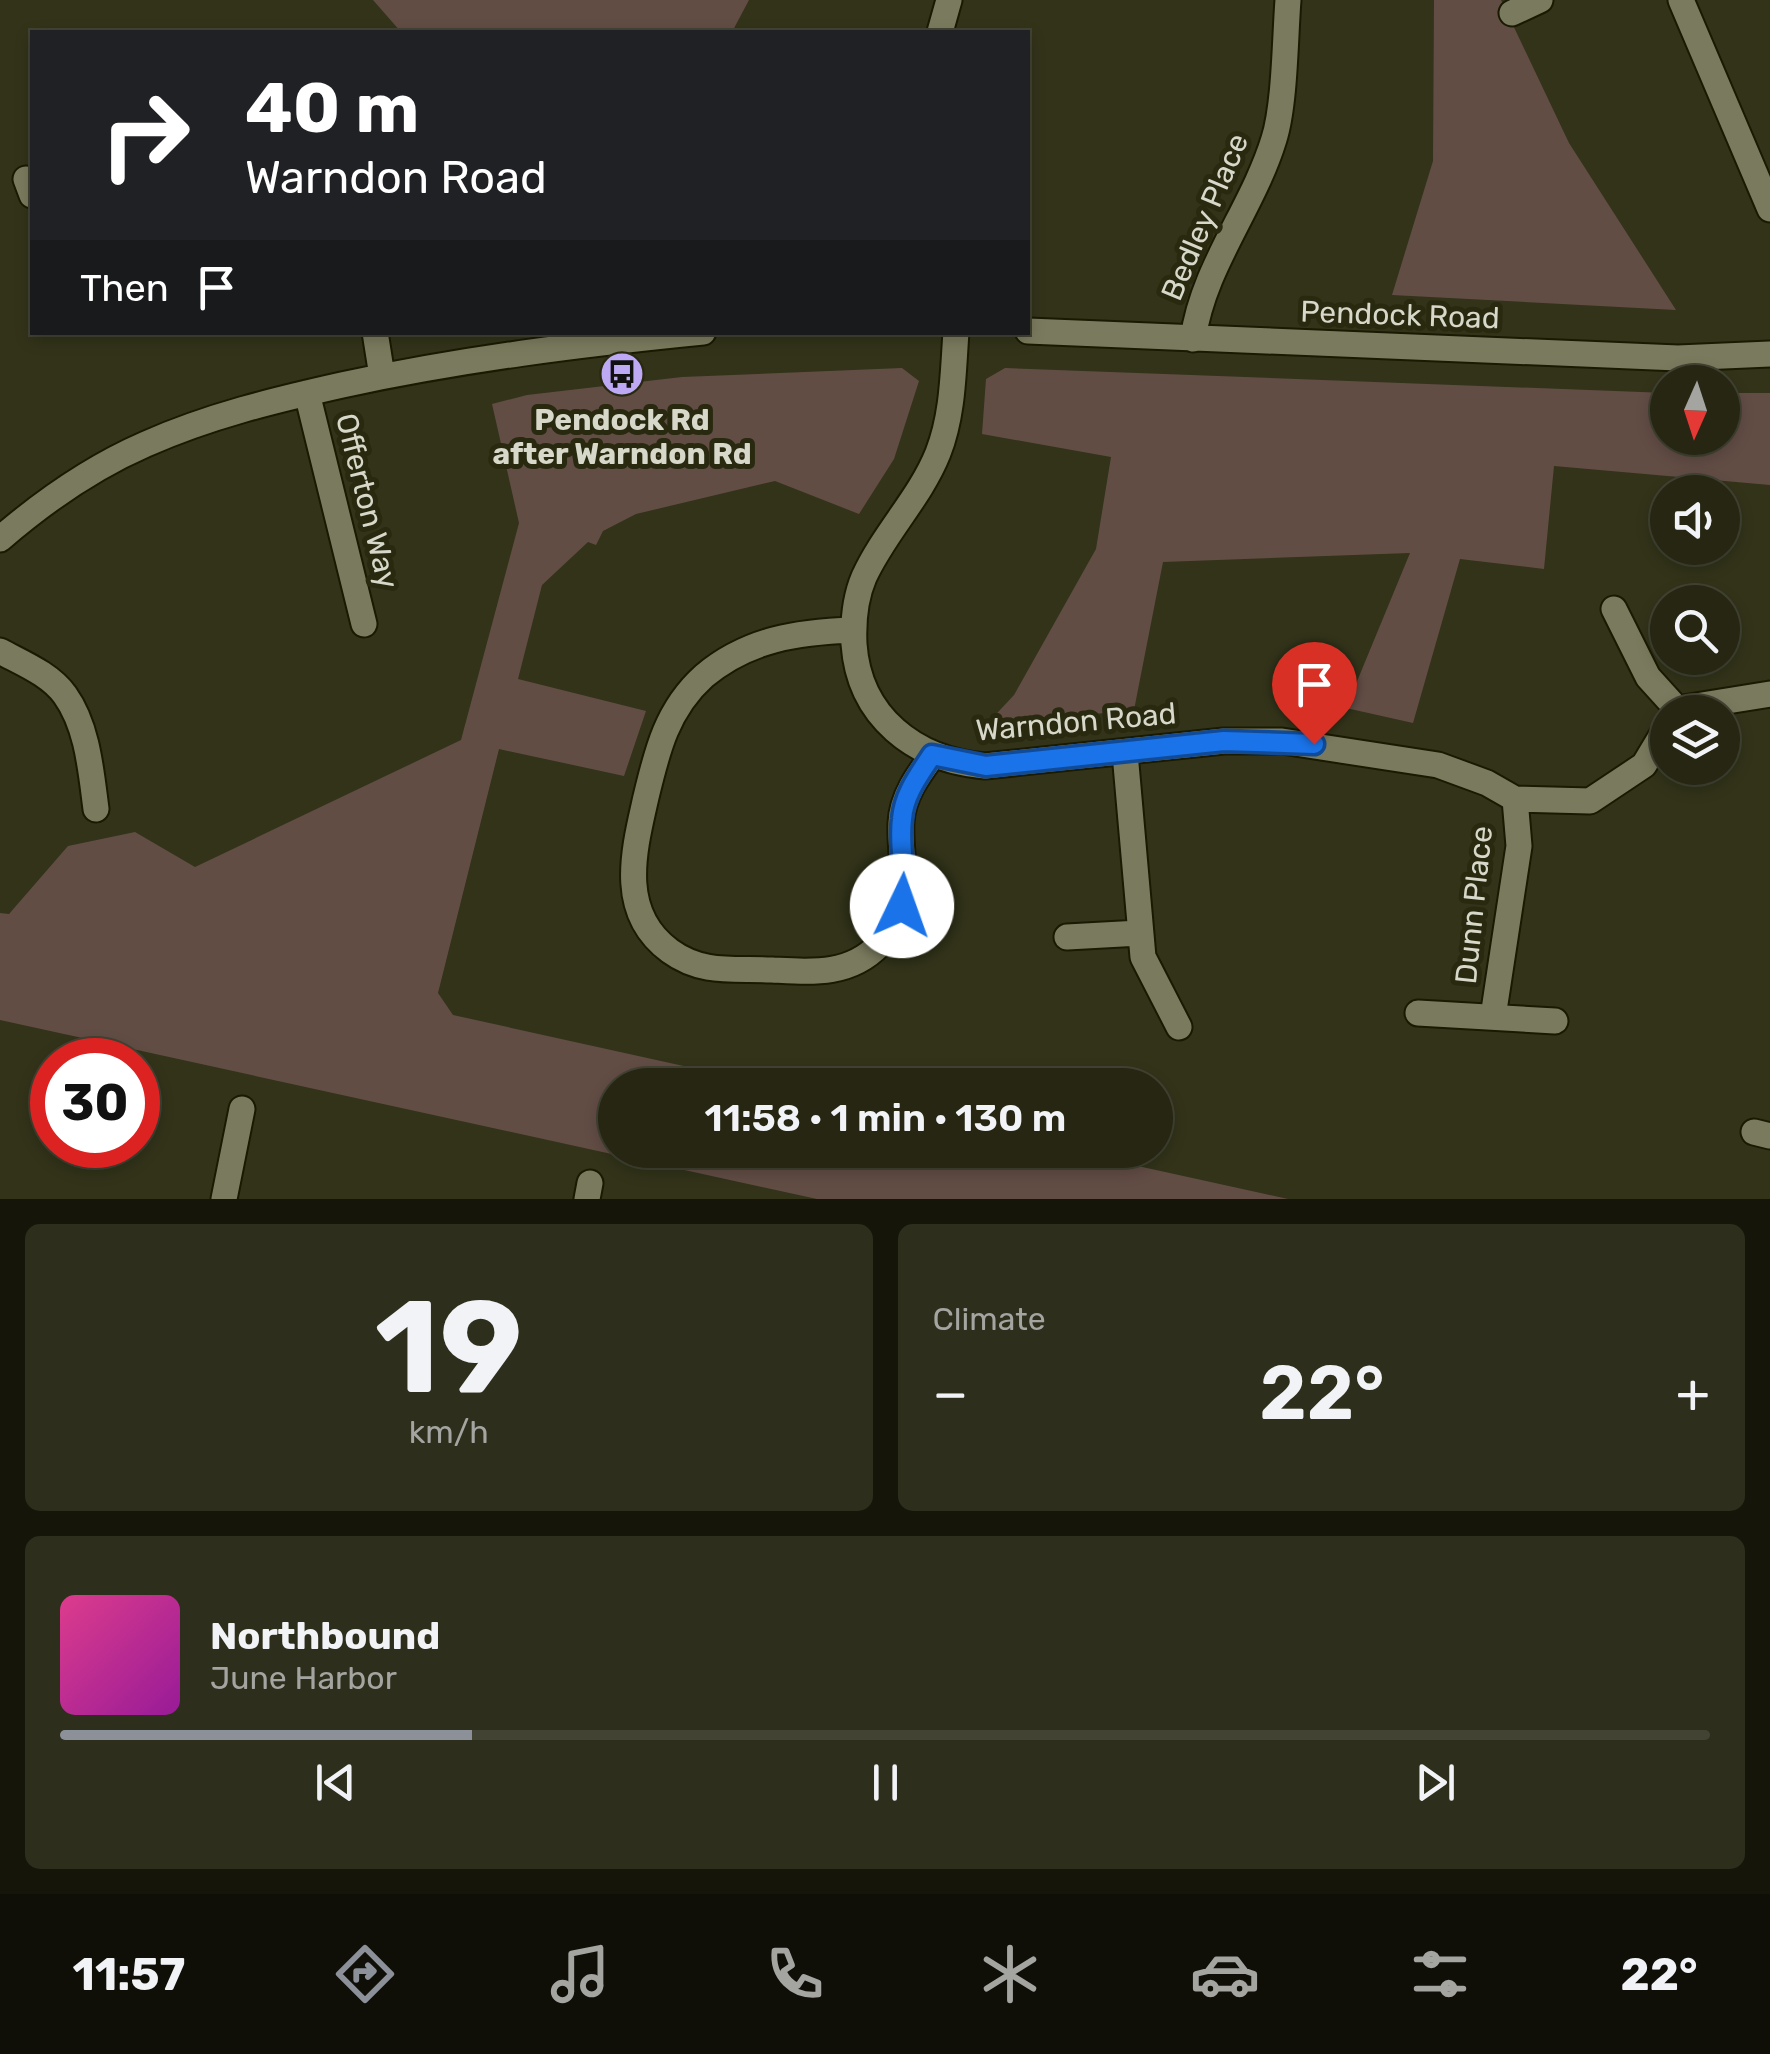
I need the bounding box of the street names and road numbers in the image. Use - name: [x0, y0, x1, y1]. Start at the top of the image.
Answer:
- street label: Bedley Place: [1154, 128, 1256, 306]
- street label: Pendock Road: [1300, 294, 1500, 336]
- street label: Offerton Way: [328, 410, 406, 592]
- street label: Warndon Road: [974, 695, 1178, 749]
- street label: Dunn Place: [1448, 824, 1500, 986]

